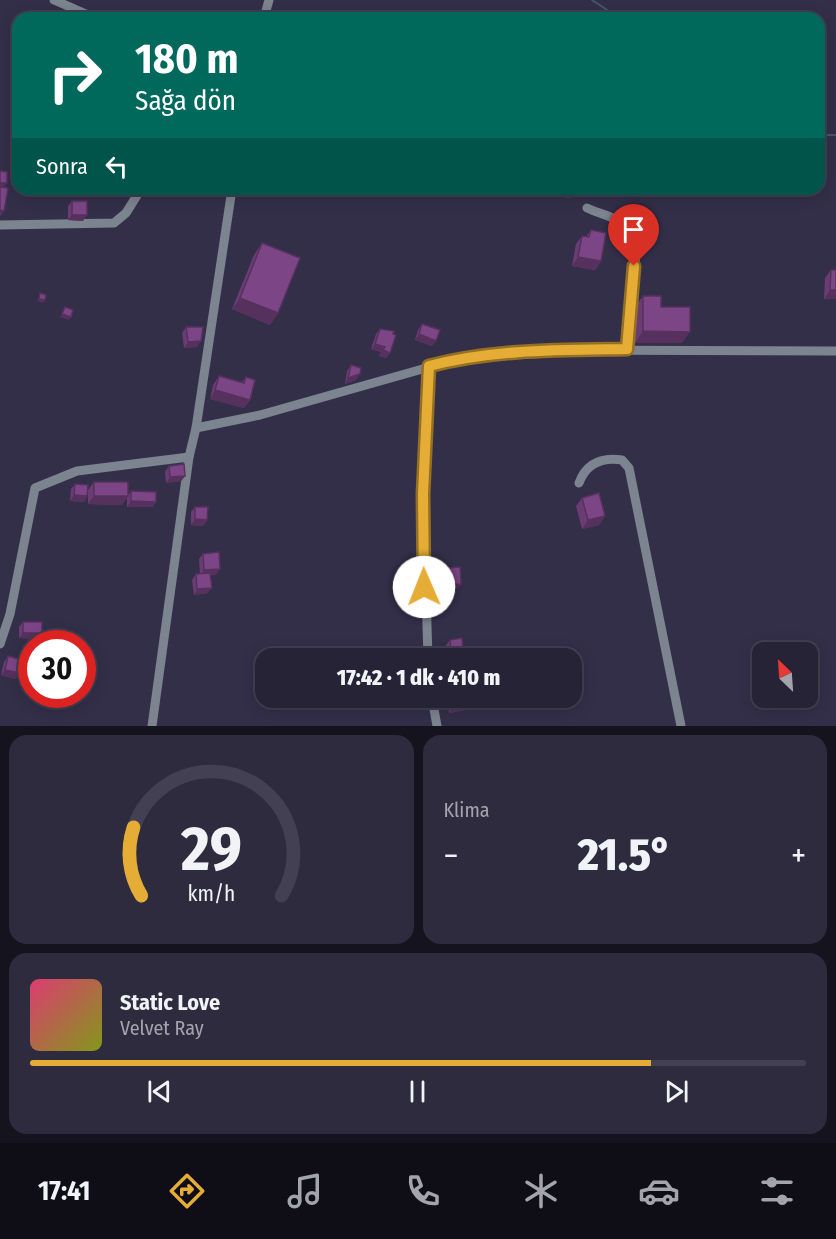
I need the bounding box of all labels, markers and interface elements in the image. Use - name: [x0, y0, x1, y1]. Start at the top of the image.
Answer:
- text: 180 m: [135, 34, 239, 84]
- icon: right: [36, 36, 114, 114]
- text: Sağa dön: [135, 85, 236, 117]
- icon: left: [100, 150, 133, 183]
- text: Sonra: [36, 153, 88, 180]
- pin: [608, 204, 659, 266]
- icon: arrive: [617, 213, 650, 246]
- position arrow: [392, 555, 456, 619]
- speed limit sign: 30: [18, 630, 96, 708]
- north arrow: [752, 642, 818, 708]
- map controls: [752, 642, 818, 708]
- text: 17:42 · 1 dk · 410 m: [337, 664, 500, 691]
- text: Klima: [444, 798, 490, 822]
- text: 29: [180, 812, 242, 887]
- text: 21.5°: [578, 828, 672, 882]
- text: −: [444, 836, 458, 876]
- text: +: [791, 836, 806, 876]
- text: km/h: [187, 882, 235, 908]
- text: Static Love: [120, 989, 220, 1016]
- text: Velvet Ray: [120, 1016, 204, 1040]
- icon: previous: [143, 1075, 176, 1108]
- icon: pause: [401, 1075, 434, 1108]
- icon: next: [660, 1075, 693, 1108]
- icon: directions: [166, 1170, 208, 1212]
- icon: music: [284, 1170, 326, 1212]
- icon: phone: [402, 1170, 444, 1212]
- icon: climate: [520, 1170, 562, 1212]
- icon: car: [638, 1170, 680, 1212]
- icon: filters: [756, 1170, 798, 1212]
- text: 17:41: [38, 1175, 90, 1207]

